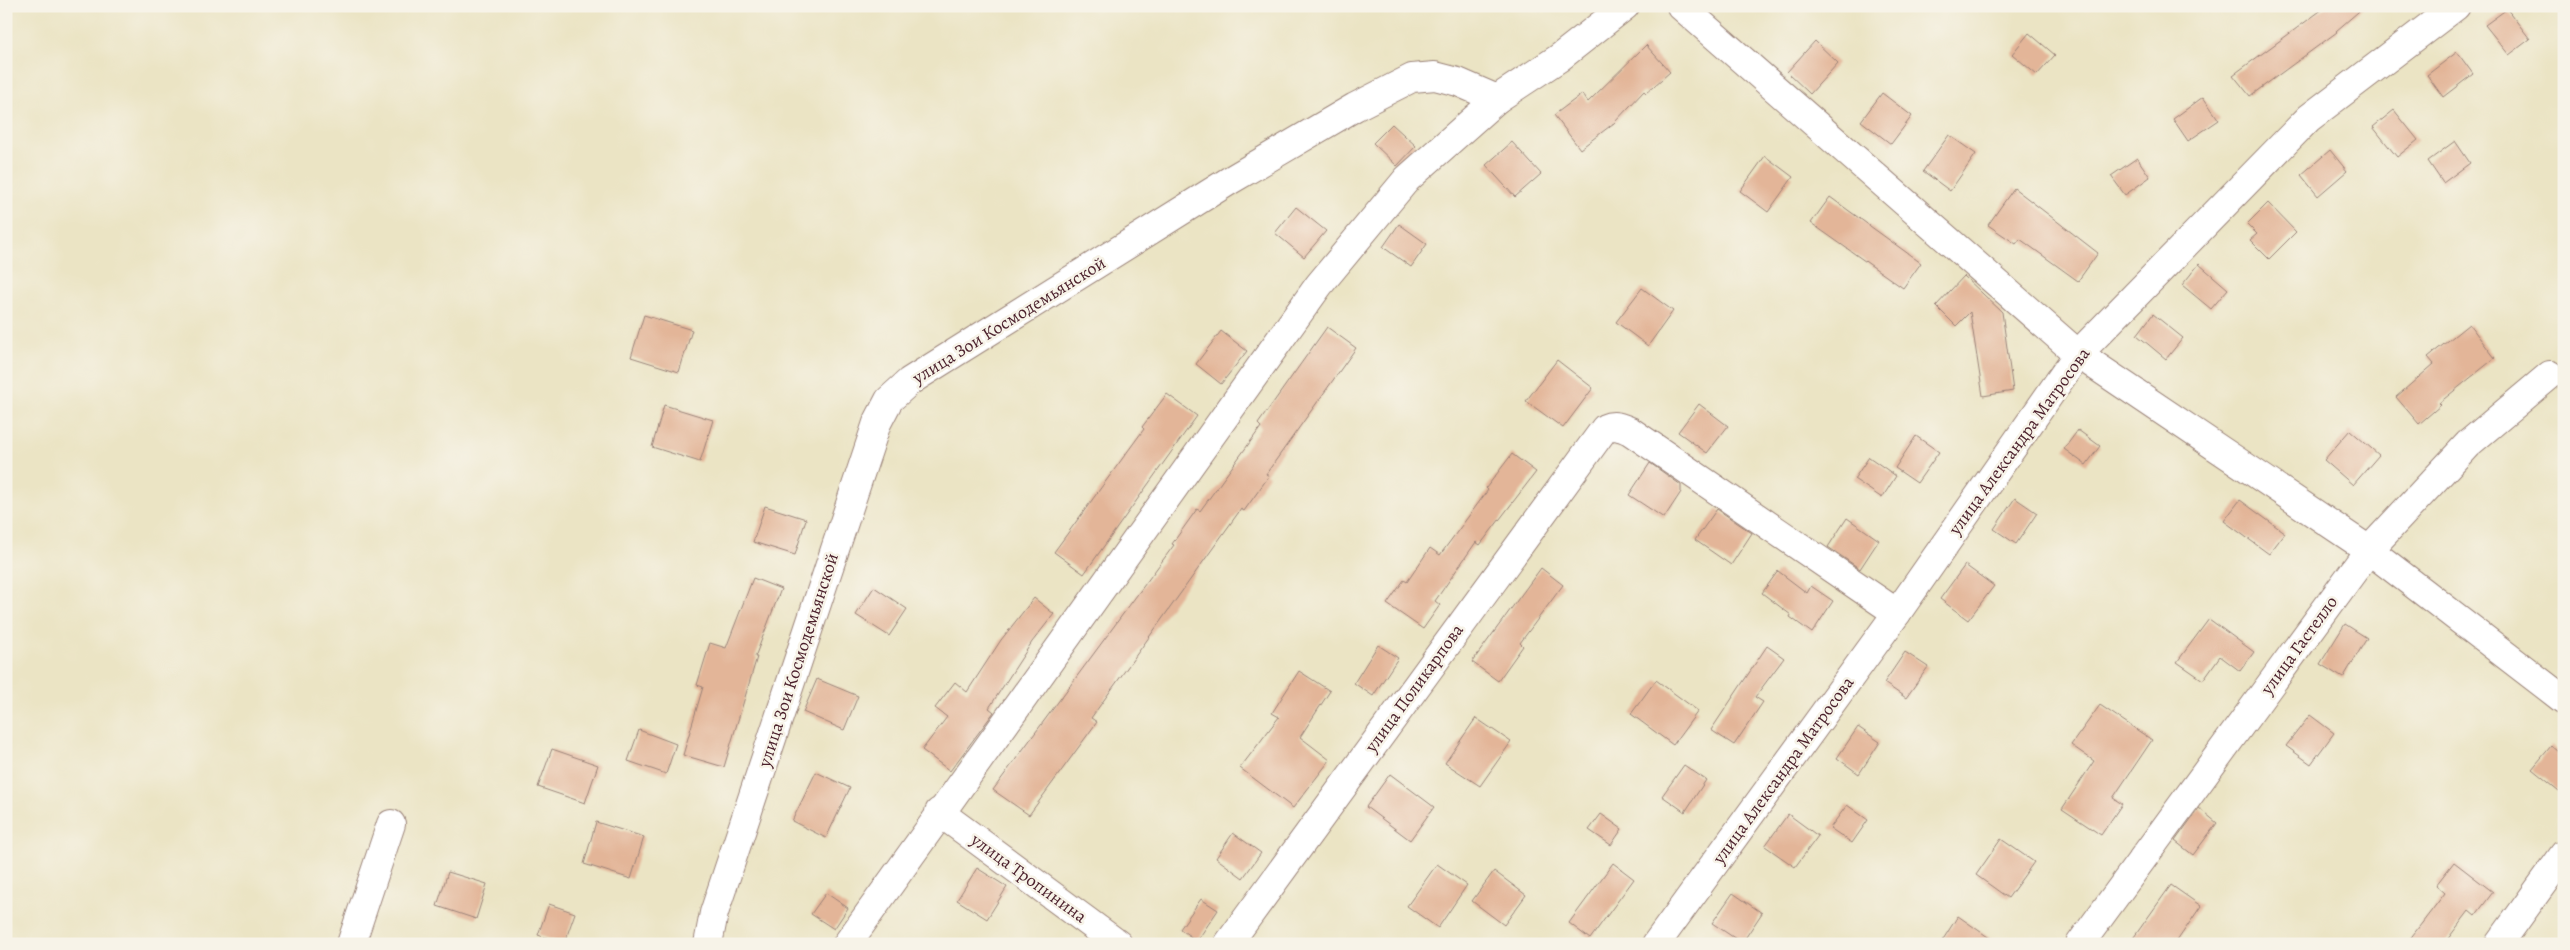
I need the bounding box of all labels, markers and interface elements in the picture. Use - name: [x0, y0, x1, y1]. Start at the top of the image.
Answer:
- street label: улица Зои Космодемьянской: [907, 251, 1110, 390]
- street label: улица Александра Матросова: [1942, 342, 2096, 540]
- street label: улица Зои Космодемьянской: [752, 550, 844, 771]
- street label: улица Гастелло: [2254, 591, 2343, 700]
- street label: улица Поликарпова: [1359, 618, 1469, 758]
- street label: улица Александра Матросова: [1706, 671, 1860, 869]
- street label: улица Тропинина: [965, 827, 1092, 929]

